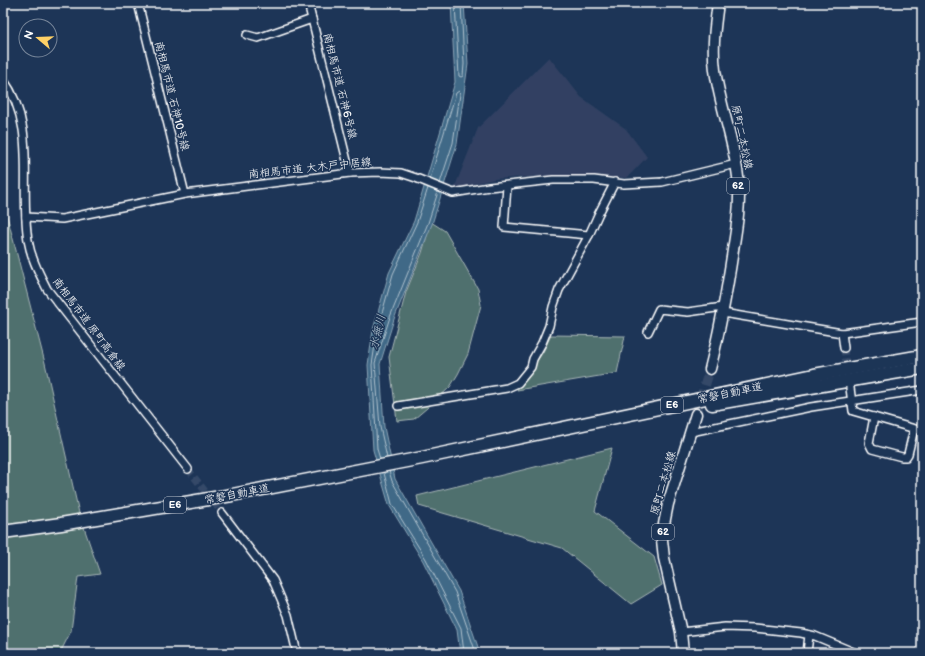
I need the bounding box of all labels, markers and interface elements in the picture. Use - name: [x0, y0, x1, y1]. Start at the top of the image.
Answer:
- north arrow: [18, 18, 58, 58]
- text: N: [22, 29, 37, 41]
- street label: 南相馬市道 石神6号線: [321, 32, 359, 140]
- street label: 南相馬市道 石神10号線: [152, 40, 192, 152]
- street label: 原町二本松線: [729, 103, 755, 171]
- street label: 南相馬市道 大木戸中居線: [248, 155, 372, 181]
- road number: 62: [727, 178, 749, 194]
- street label: 南相馬市道 原町高倉線: [50, 275, 128, 373]
- water label: 水無川: [367, 313, 389, 351]
- street label: 常磐自動車道: [696, 380, 764, 406]
- road number: E6: [661, 397, 683, 413]
- street label: 原町二本松線: [648, 449, 678, 517]
- street label: 常磐自動車道: [203, 481, 271, 507]
- road number: E6: [164, 497, 186, 513]
- road number: 62: [652, 524, 674, 540]

